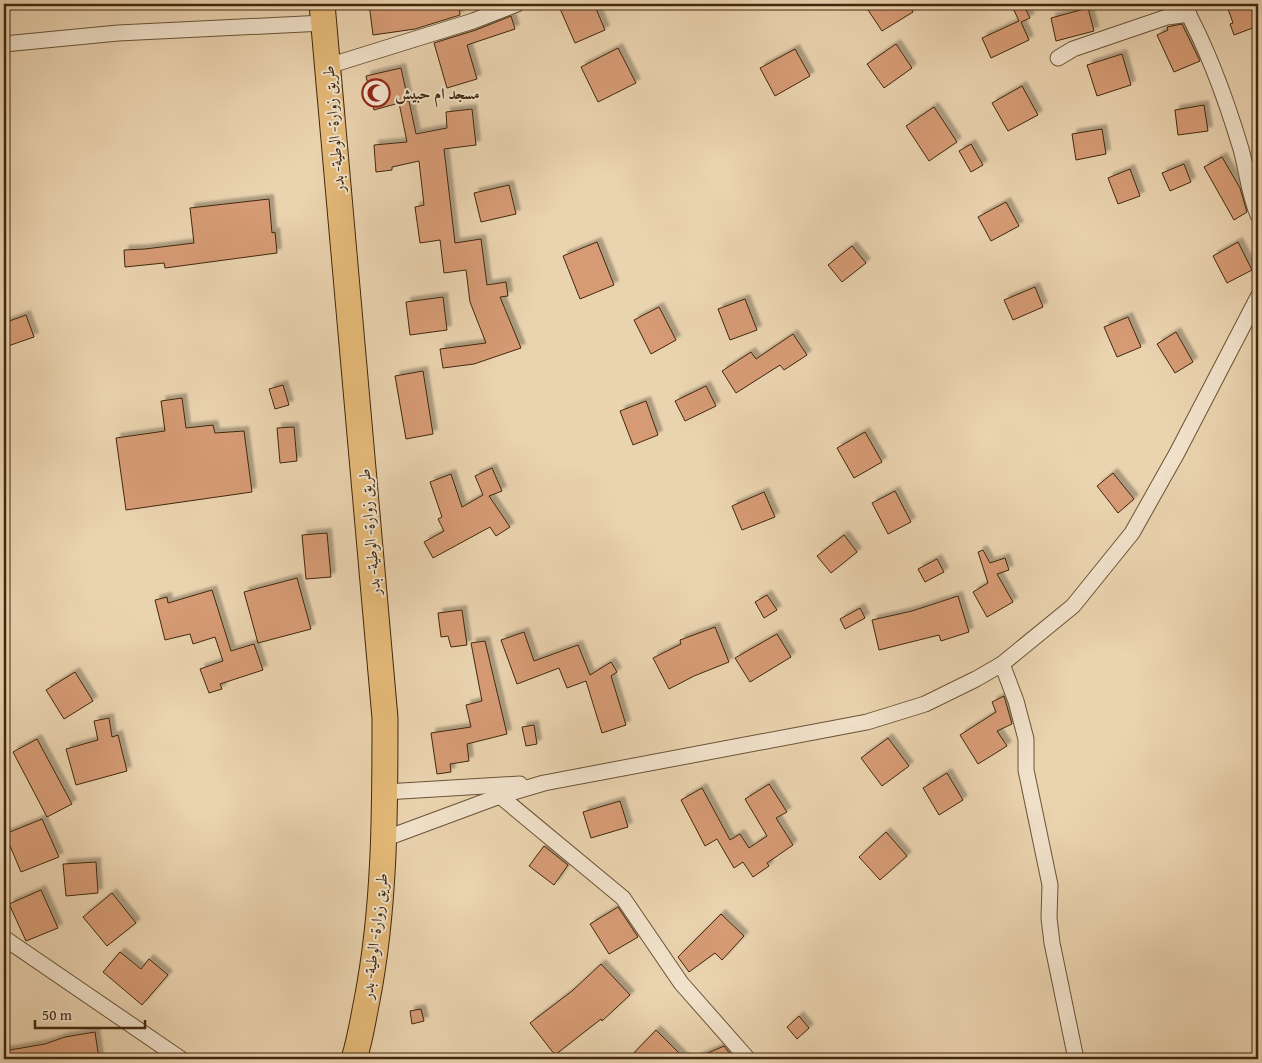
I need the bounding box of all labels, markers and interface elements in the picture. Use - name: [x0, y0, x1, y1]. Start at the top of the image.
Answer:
- street label: طريق زوارة- الوطية- بدر: [316, 65, 351, 195]
- mosque icon: مسجد ام حبيش: [361, 78, 391, 108]
- place label: مسجد ام حبيش: [395, 81, 480, 108]
- street label: طريق زوارة- الوطية- بدر: [352, 468, 387, 598]
- street label: طريق زوارة- الوطية- بدر: [354, 872, 394, 1002]
- scale bar: [35, 998, 145, 1030]
- text: 50 m: [42, 1004, 73, 1025]

